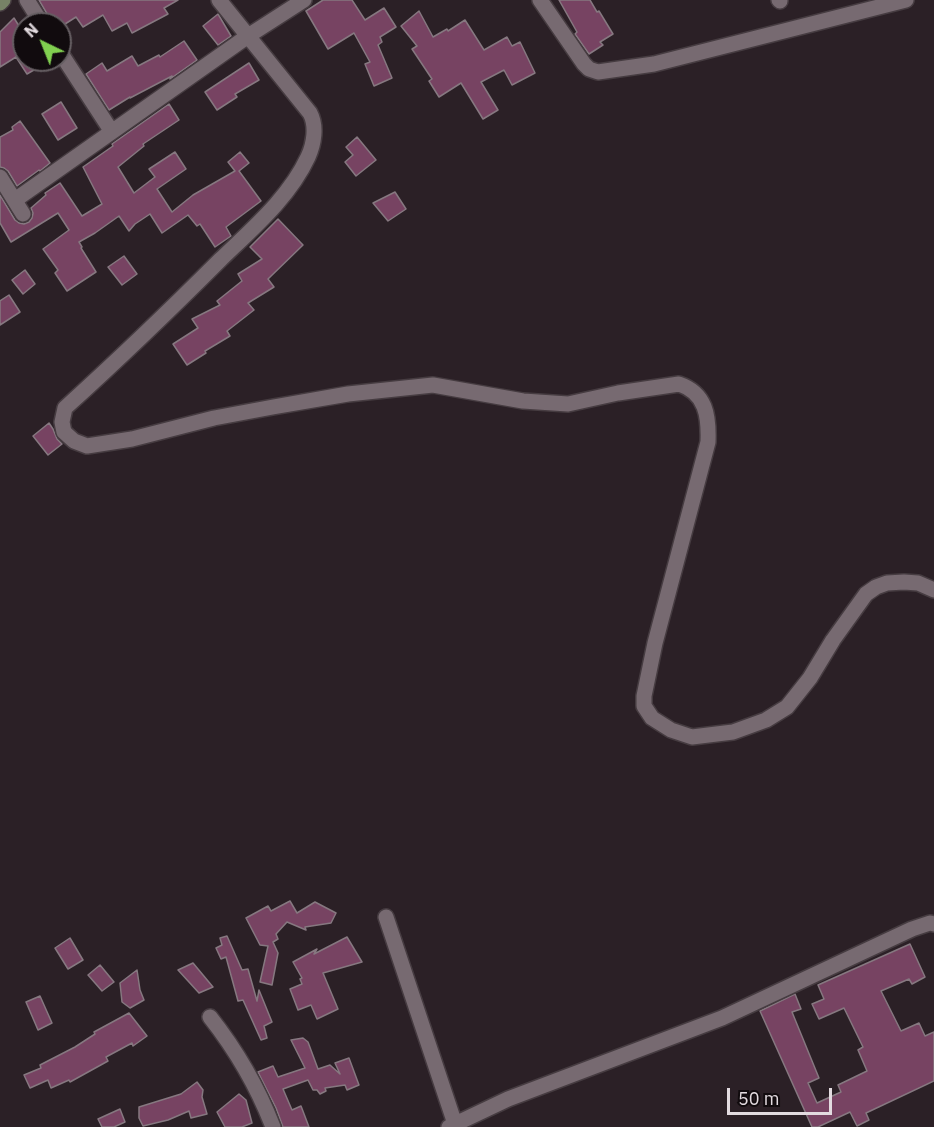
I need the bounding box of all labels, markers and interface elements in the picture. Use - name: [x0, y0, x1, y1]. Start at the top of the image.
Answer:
- north arrow: [12, 12, 72, 72]
- text: N: [20, 19, 42, 42]
- scale bar: [730, 1076, 835, 1114]
- text: 50 m: [738, 1087, 780, 1110]

